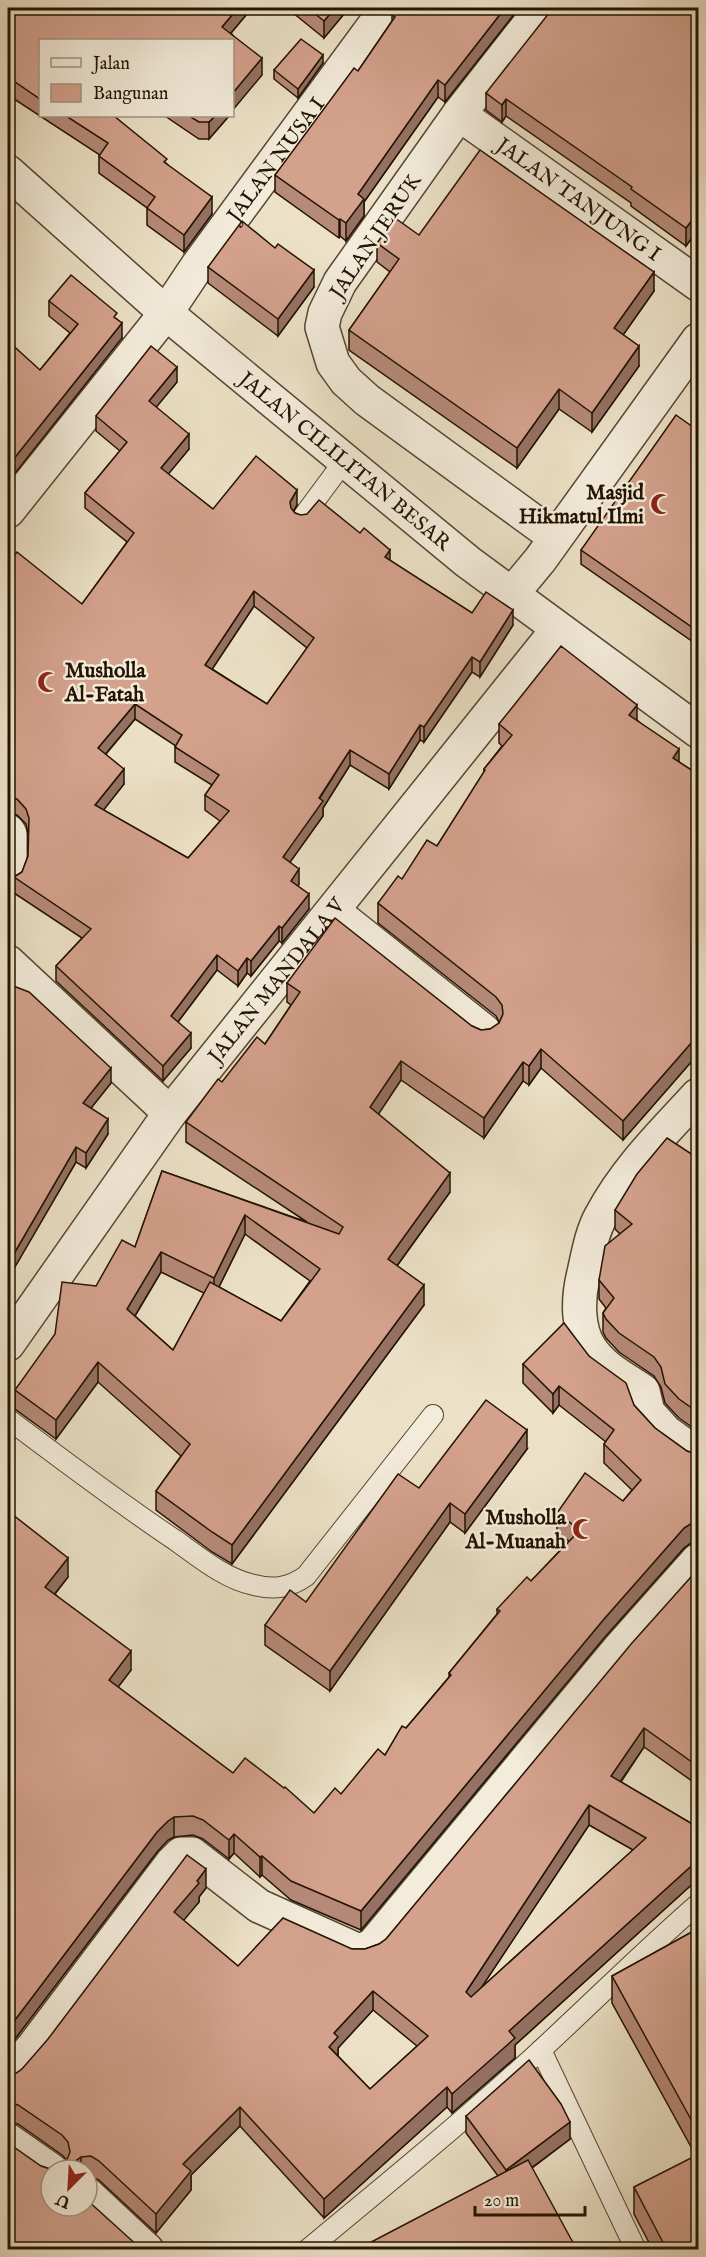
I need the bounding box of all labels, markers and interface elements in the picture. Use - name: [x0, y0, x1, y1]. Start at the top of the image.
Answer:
- legend: [39, 39, 234, 117]
- text: Jalan: [91, 53, 130, 76]
- text: Bangunan: [93, 83, 169, 106]
- street label: JALAN NUSA I: [221, 92, 332, 230]
- street label: JALAN TANJUNG I: [489, 131, 666, 268]
- street label: JALAN JERUK: [323, 168, 429, 306]
- street label: JALAN CILILITAN BESAR: [231, 365, 457, 558]
- place label: Masjid Hikmatul Ilmi: [519, 480, 645, 531]
- mosque icon: Masjid Hikmatul Ilmi: [649, 492, 673, 516]
- place label: Musholla Al-Fatah: [64, 658, 147, 709]
- mosque icon: Musholla Al-Fatah: [36, 670, 60, 694]
- street label: JALAN MANDALA V: [202, 892, 353, 1071]
- place label: Musholla Al-Muanah: [464, 1505, 567, 1556]
- mosque icon: Musholla Al-Muanah: [571, 1517, 595, 1541]
- north arrow: [39, 2158, 99, 2218]
- scale bar: [475, 2179, 584, 2217]
- text: U: [53, 2188, 75, 2212]
- text: 20 m: [484, 2190, 519, 2213]

